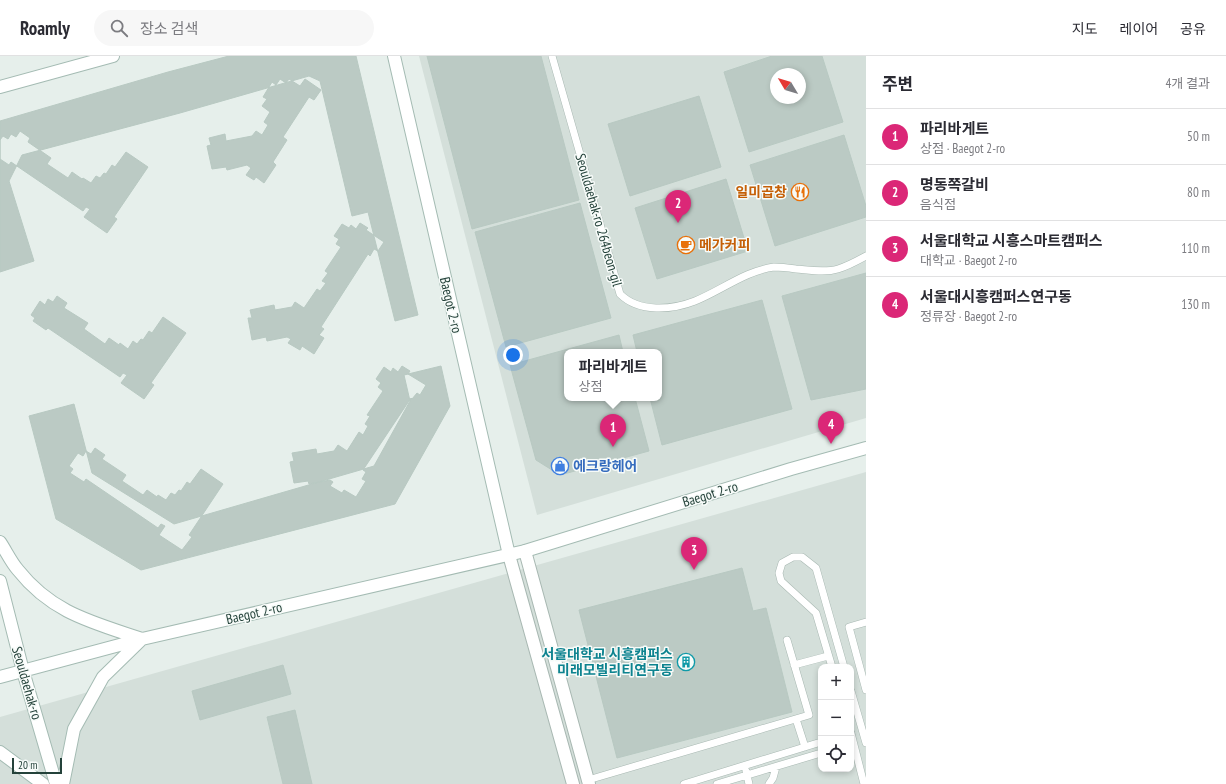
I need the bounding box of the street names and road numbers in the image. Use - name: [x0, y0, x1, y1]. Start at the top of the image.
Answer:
- street label: Seouldaehak-ro 264beon-gil: [571, 151, 627, 289]
- street label: Baegot 2-ro: [436, 275, 466, 335]
- street label: Baegot 2-ro: [680, 477, 740, 511]
- street label: Baegot 2-ro: [224, 598, 284, 628]
- street label: Seouldaehak-ro: [8, 644, 46, 722]

